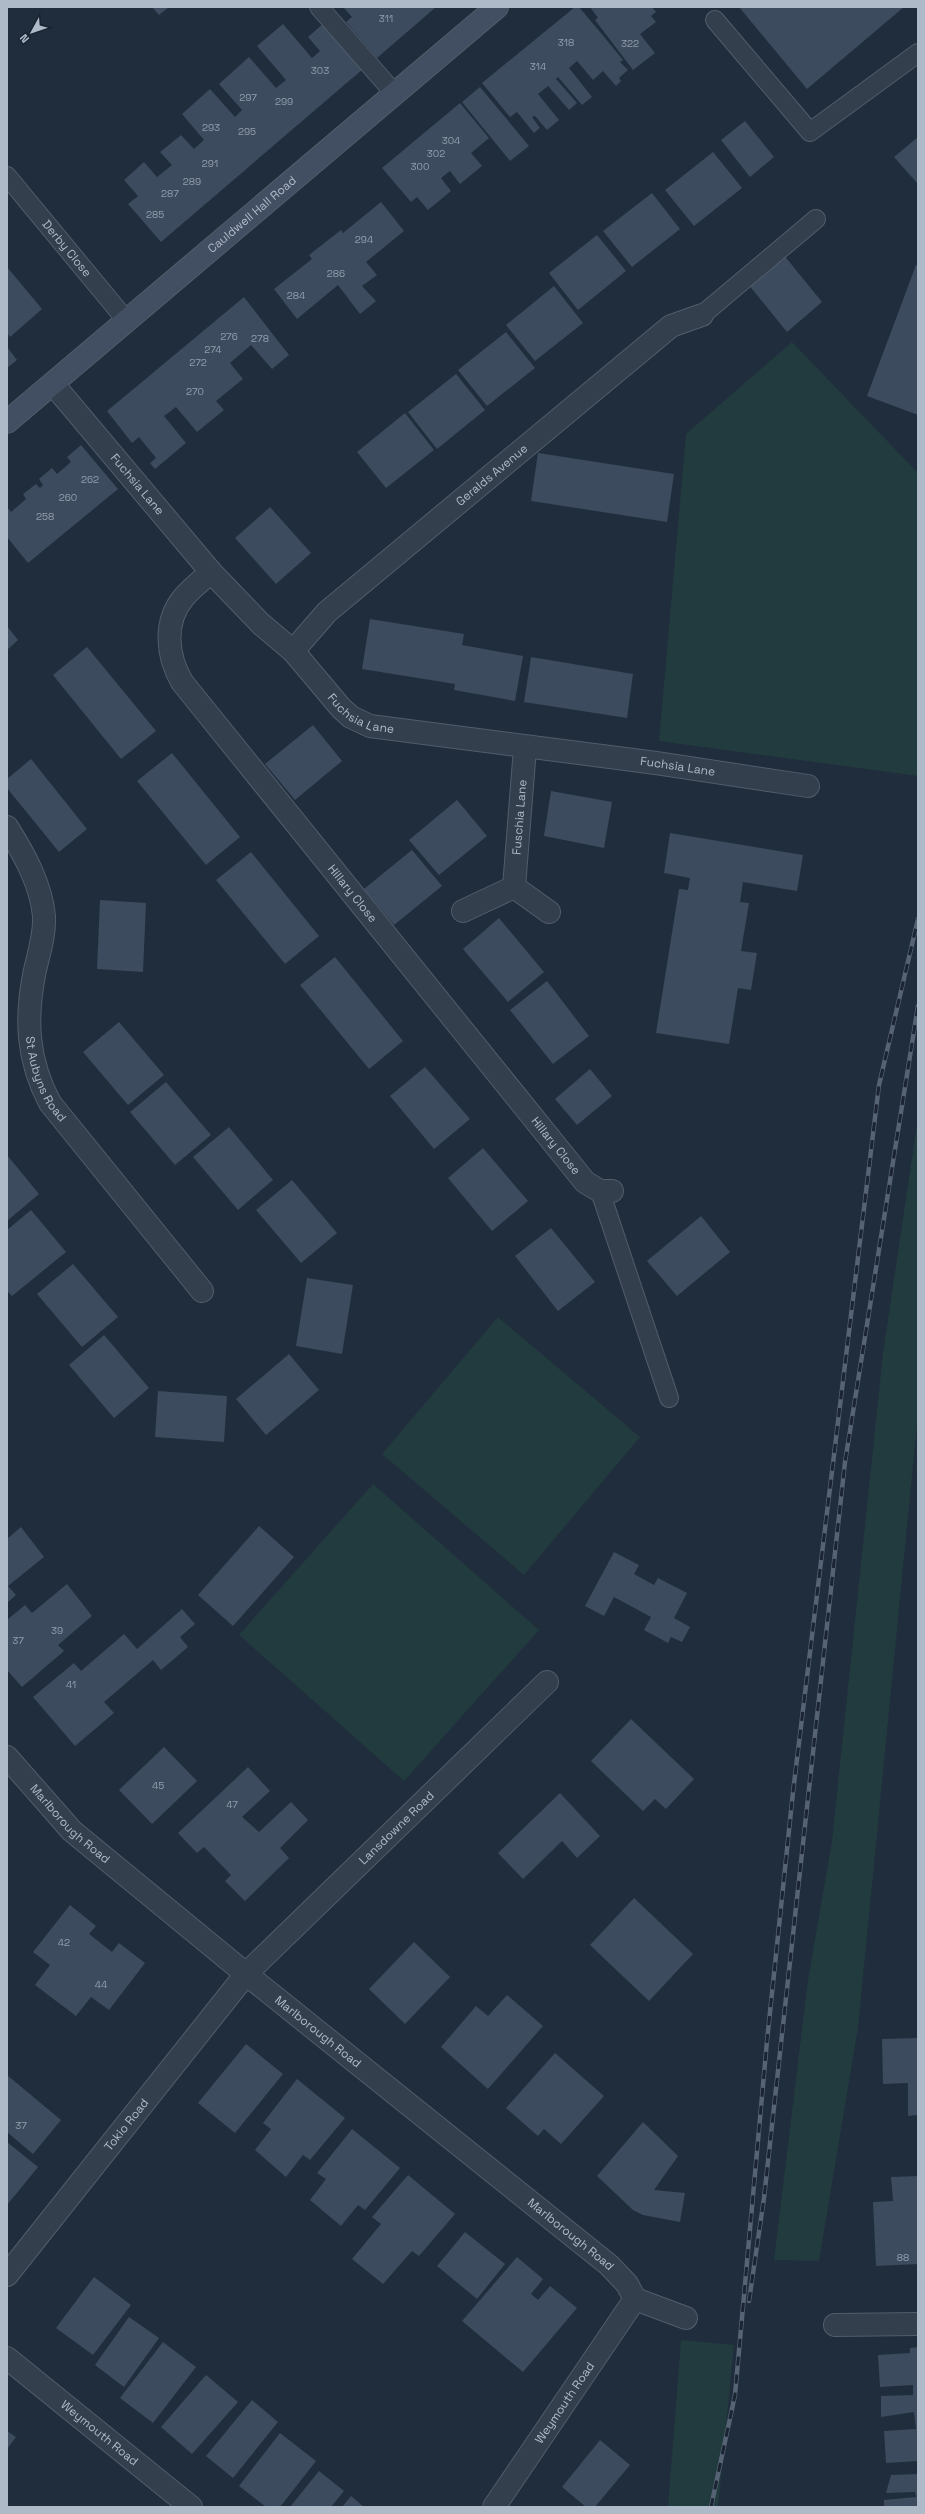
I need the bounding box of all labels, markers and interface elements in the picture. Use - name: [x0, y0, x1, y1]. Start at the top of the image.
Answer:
- north arrow: [12, 12, 52, 52]
- house number: 311: [379, 12, 393, 25]
- text: N: [17, 31, 32, 46]
- house number: 318: [558, 36, 574, 49]
- house number: 322: [621, 37, 639, 50]
- house number: 314: [530, 60, 546, 73]
- house number: 303: [311, 64, 329, 77]
- house number: 297: [239, 91, 257, 104]
- house number: 299: [275, 95, 293, 108]
- house number: 293: [202, 121, 220, 134]
- house number: 295: [238, 125, 256, 138]
- house number: 304: [442, 134, 460, 147]
- house number: 302: [427, 147, 445, 160]
- house number: 291: [202, 157, 218, 170]
- house number: 300: [411, 160, 429, 173]
- street label: Cauldwell Hall Road: [204, 172, 300, 257]
- house number: 289: [183, 175, 201, 188]
- house number: 287: [161, 187, 179, 200]
- house number: 285: [146, 208, 164, 221]
- street label: Derby Close: [39, 217, 95, 280]
- house number: 294: [355, 233, 373, 246]
- house number: 286: [327, 267, 345, 280]
- house number: 284: [287, 289, 305, 302]
- house number: 276: [220, 330, 238, 343]
- house number: 278: [251, 332, 269, 345]
- house number: 274: [204, 343, 222, 356]
- house number: 272: [189, 356, 207, 369]
- house number: 270: [186, 385, 204, 398]
- street label: Geralds Avenue: [453, 441, 531, 510]
- street label: Fuchsia Lane: [107, 450, 168, 518]
- house number: 262: [81, 473, 99, 486]
- house number: 260: [59, 491, 77, 504]
- house number: 258: [36, 510, 54, 523]
- street label: Fuchsia Lane: [324, 690, 395, 737]
- street label: Fuchsia Lane: [639, 753, 716, 780]
- street label: Fuschia Lane: [509, 779, 530, 856]
- street label: Hillary Close: [324, 861, 381, 926]
- street label: St Aubyns Road: [22, 1035, 70, 1125]
- street label: Hillary Close: [528, 1113, 584, 1178]
- house number: 39: [51, 1624, 63, 1637]
- house number: 37: [12, 1634, 24, 1647]
- house number: 41: [66, 1678, 76, 1691]
- house number: 45: [152, 1779, 164, 1792]
- street label: Marlborough Road: [27, 1781, 113, 1867]
- street label: Lansdowne Road: [355, 1788, 438, 1868]
- house number: 47: [226, 1798, 238, 1811]
- house number: 42: [58, 1936, 70, 1949]
- house number: 44: [95, 1978, 107, 1991]
- street label: Marlborough Road: [271, 1992, 365, 2071]
- street label: Tokio Road: [101, 2095, 152, 2154]
- house number: 37: [15, 2119, 27, 2132]
- street label: Marlborough Road: [524, 2195, 618, 2274]
- house number: 88: [897, 2251, 909, 2264]
- street label: Weymouth Road: [531, 2359, 598, 2447]
- street label: Weymouth Road: [57, 2397, 142, 2469]

